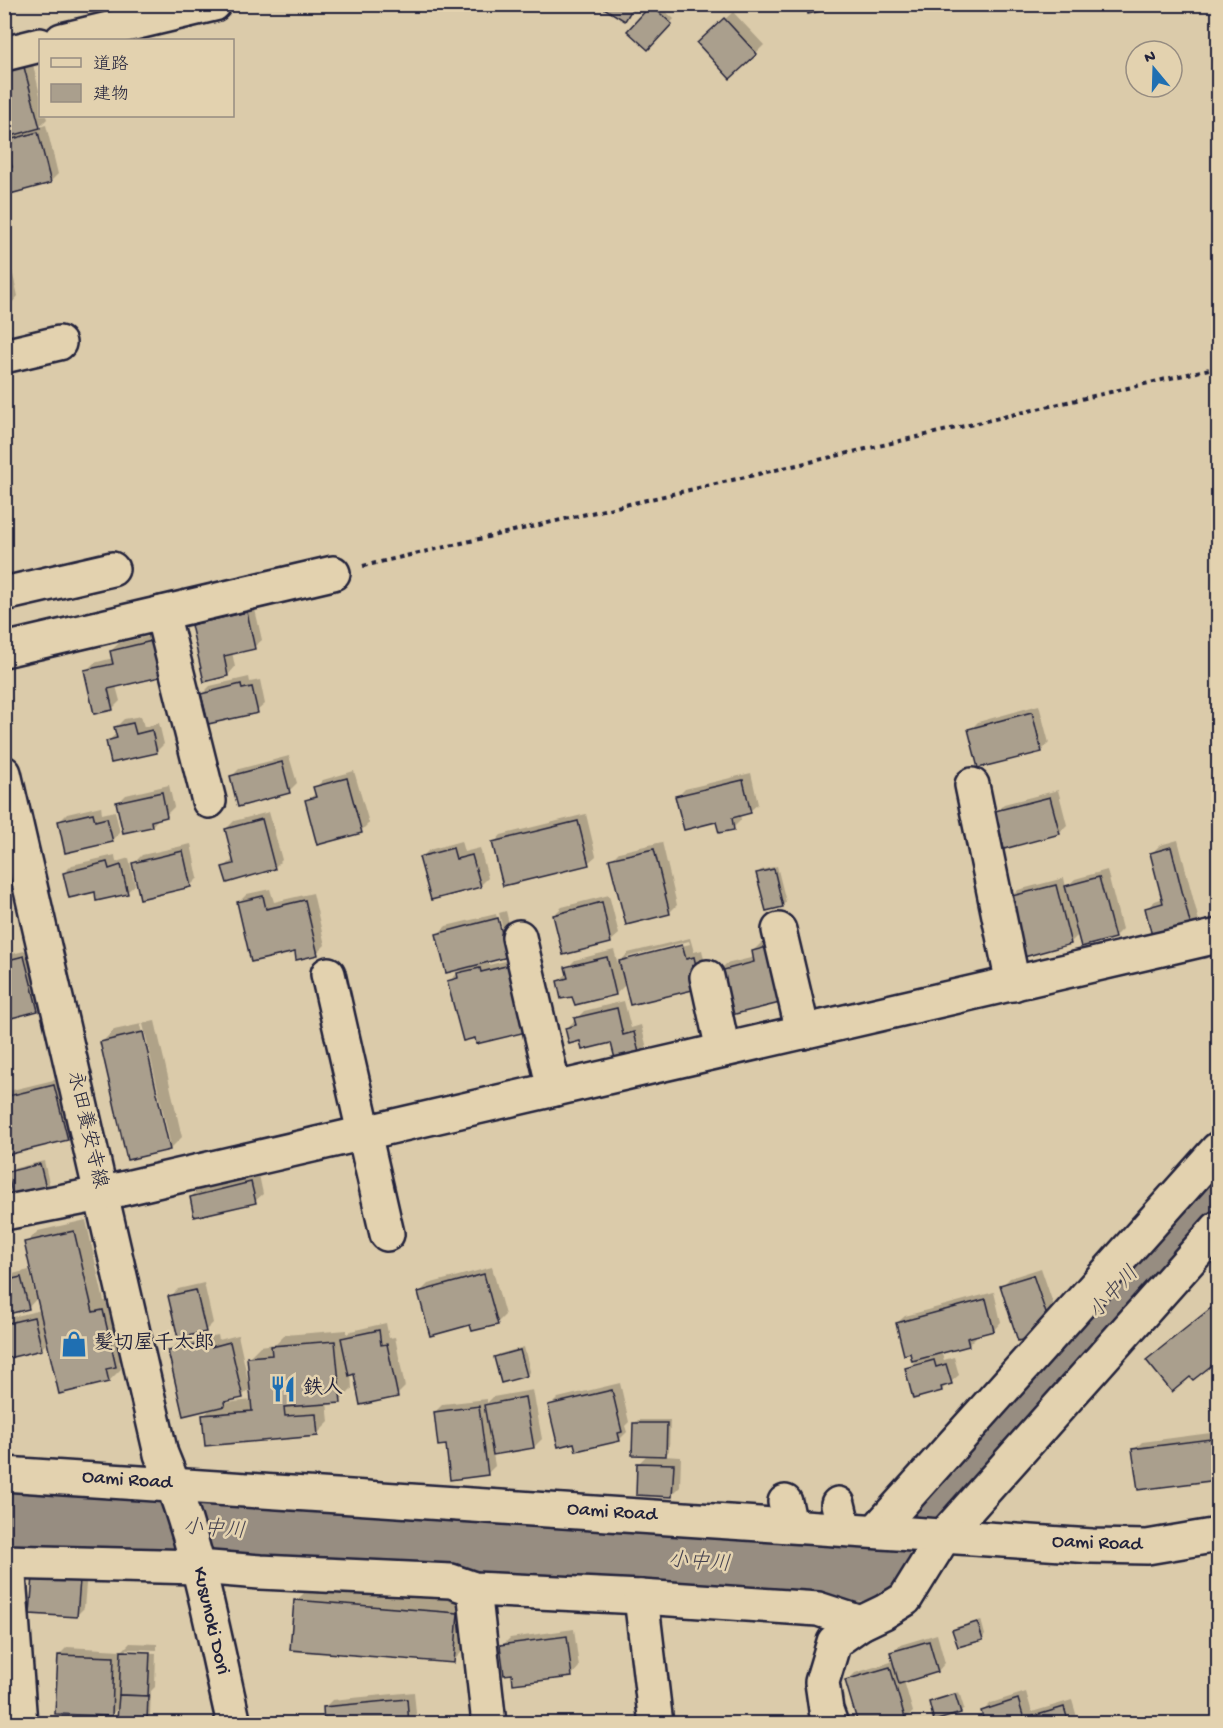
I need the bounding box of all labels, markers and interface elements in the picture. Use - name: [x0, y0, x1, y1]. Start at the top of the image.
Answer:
- legend: [39, 39, 234, 117]
- north arrow: [1124, 39, 1184, 99]
- text: N: [1142, 47, 1159, 69]
- text: 道路: [93, 54, 129, 76]
- text: 建物: [93, 84, 129, 106]
- street label: 永田養安寺線: [61, 1069, 113, 1191]
- water label: 小中川: [1083, 1261, 1145, 1326]
- shop icon: 髪切屋千太郎: [59, 1329, 89, 1359]
- place label: 髪切屋千太郎: [94, 1331, 214, 1356]
- restaurant icon: 鉄人: [268, 1374, 298, 1404]
- place label: 鉄人: [303, 1377, 343, 1401]
- street label: Oami Road: [81, 1466, 175, 1496]
- street label: Oami Road: [566, 1498, 660, 1528]
- water label: 小中川: [182, 1514, 246, 1546]
- street label: Oami Road: [1052, 1531, 1145, 1557]
- water label: 小中川: [667, 1547, 731, 1579]
- street label: Kusunoki Dori: [186, 1565, 234, 1677]

